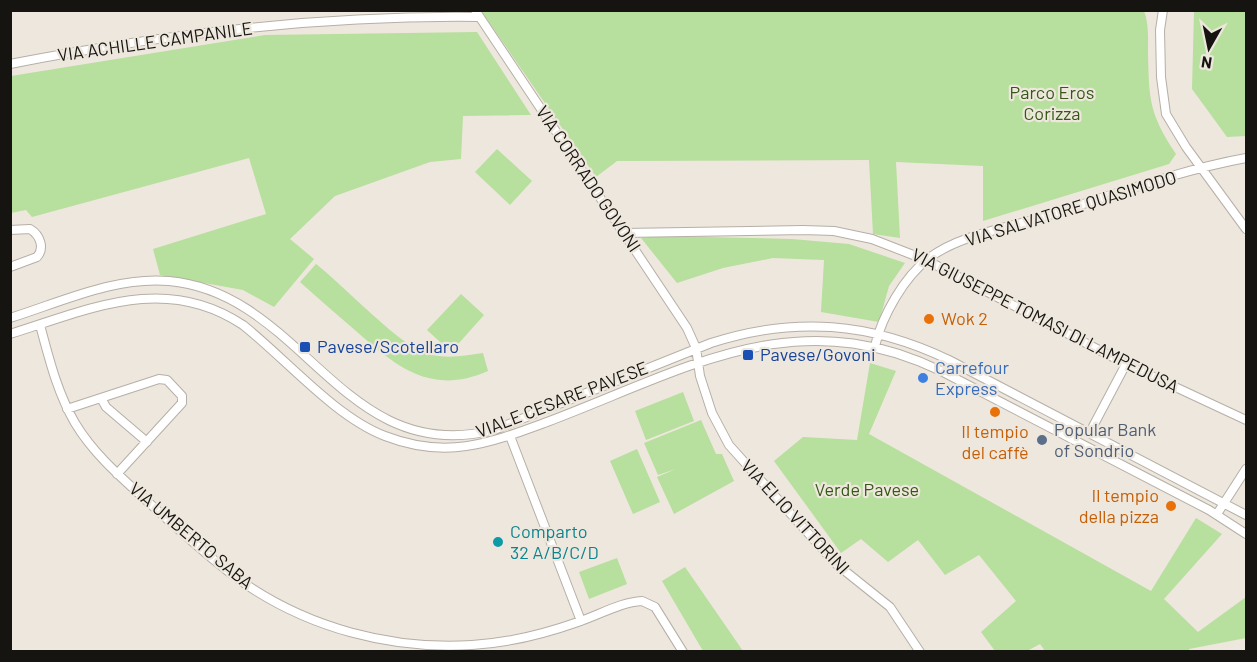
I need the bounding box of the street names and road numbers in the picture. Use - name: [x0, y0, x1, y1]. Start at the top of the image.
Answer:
- street label: VIA ACHILLE CAMPANILE: [56, 16, 254, 66]
- street label: VIA CORRADO GOVONI: [532, 101, 646, 256]
- street label: VIA SALVATORE QUASIMODO: [963, 165, 1179, 251]
- street label: VIA GIUSEPPE TOMASI DI LAMPEDUSA: [908, 243, 1183, 397]
- street label: VIALE CESARE PAVESE: [472, 356, 651, 442]
- street label: VIA ELIO VITTORINI: [737, 454, 855, 578]
- street label: VIA UMBERTO SABA: [125, 477, 258, 593]

